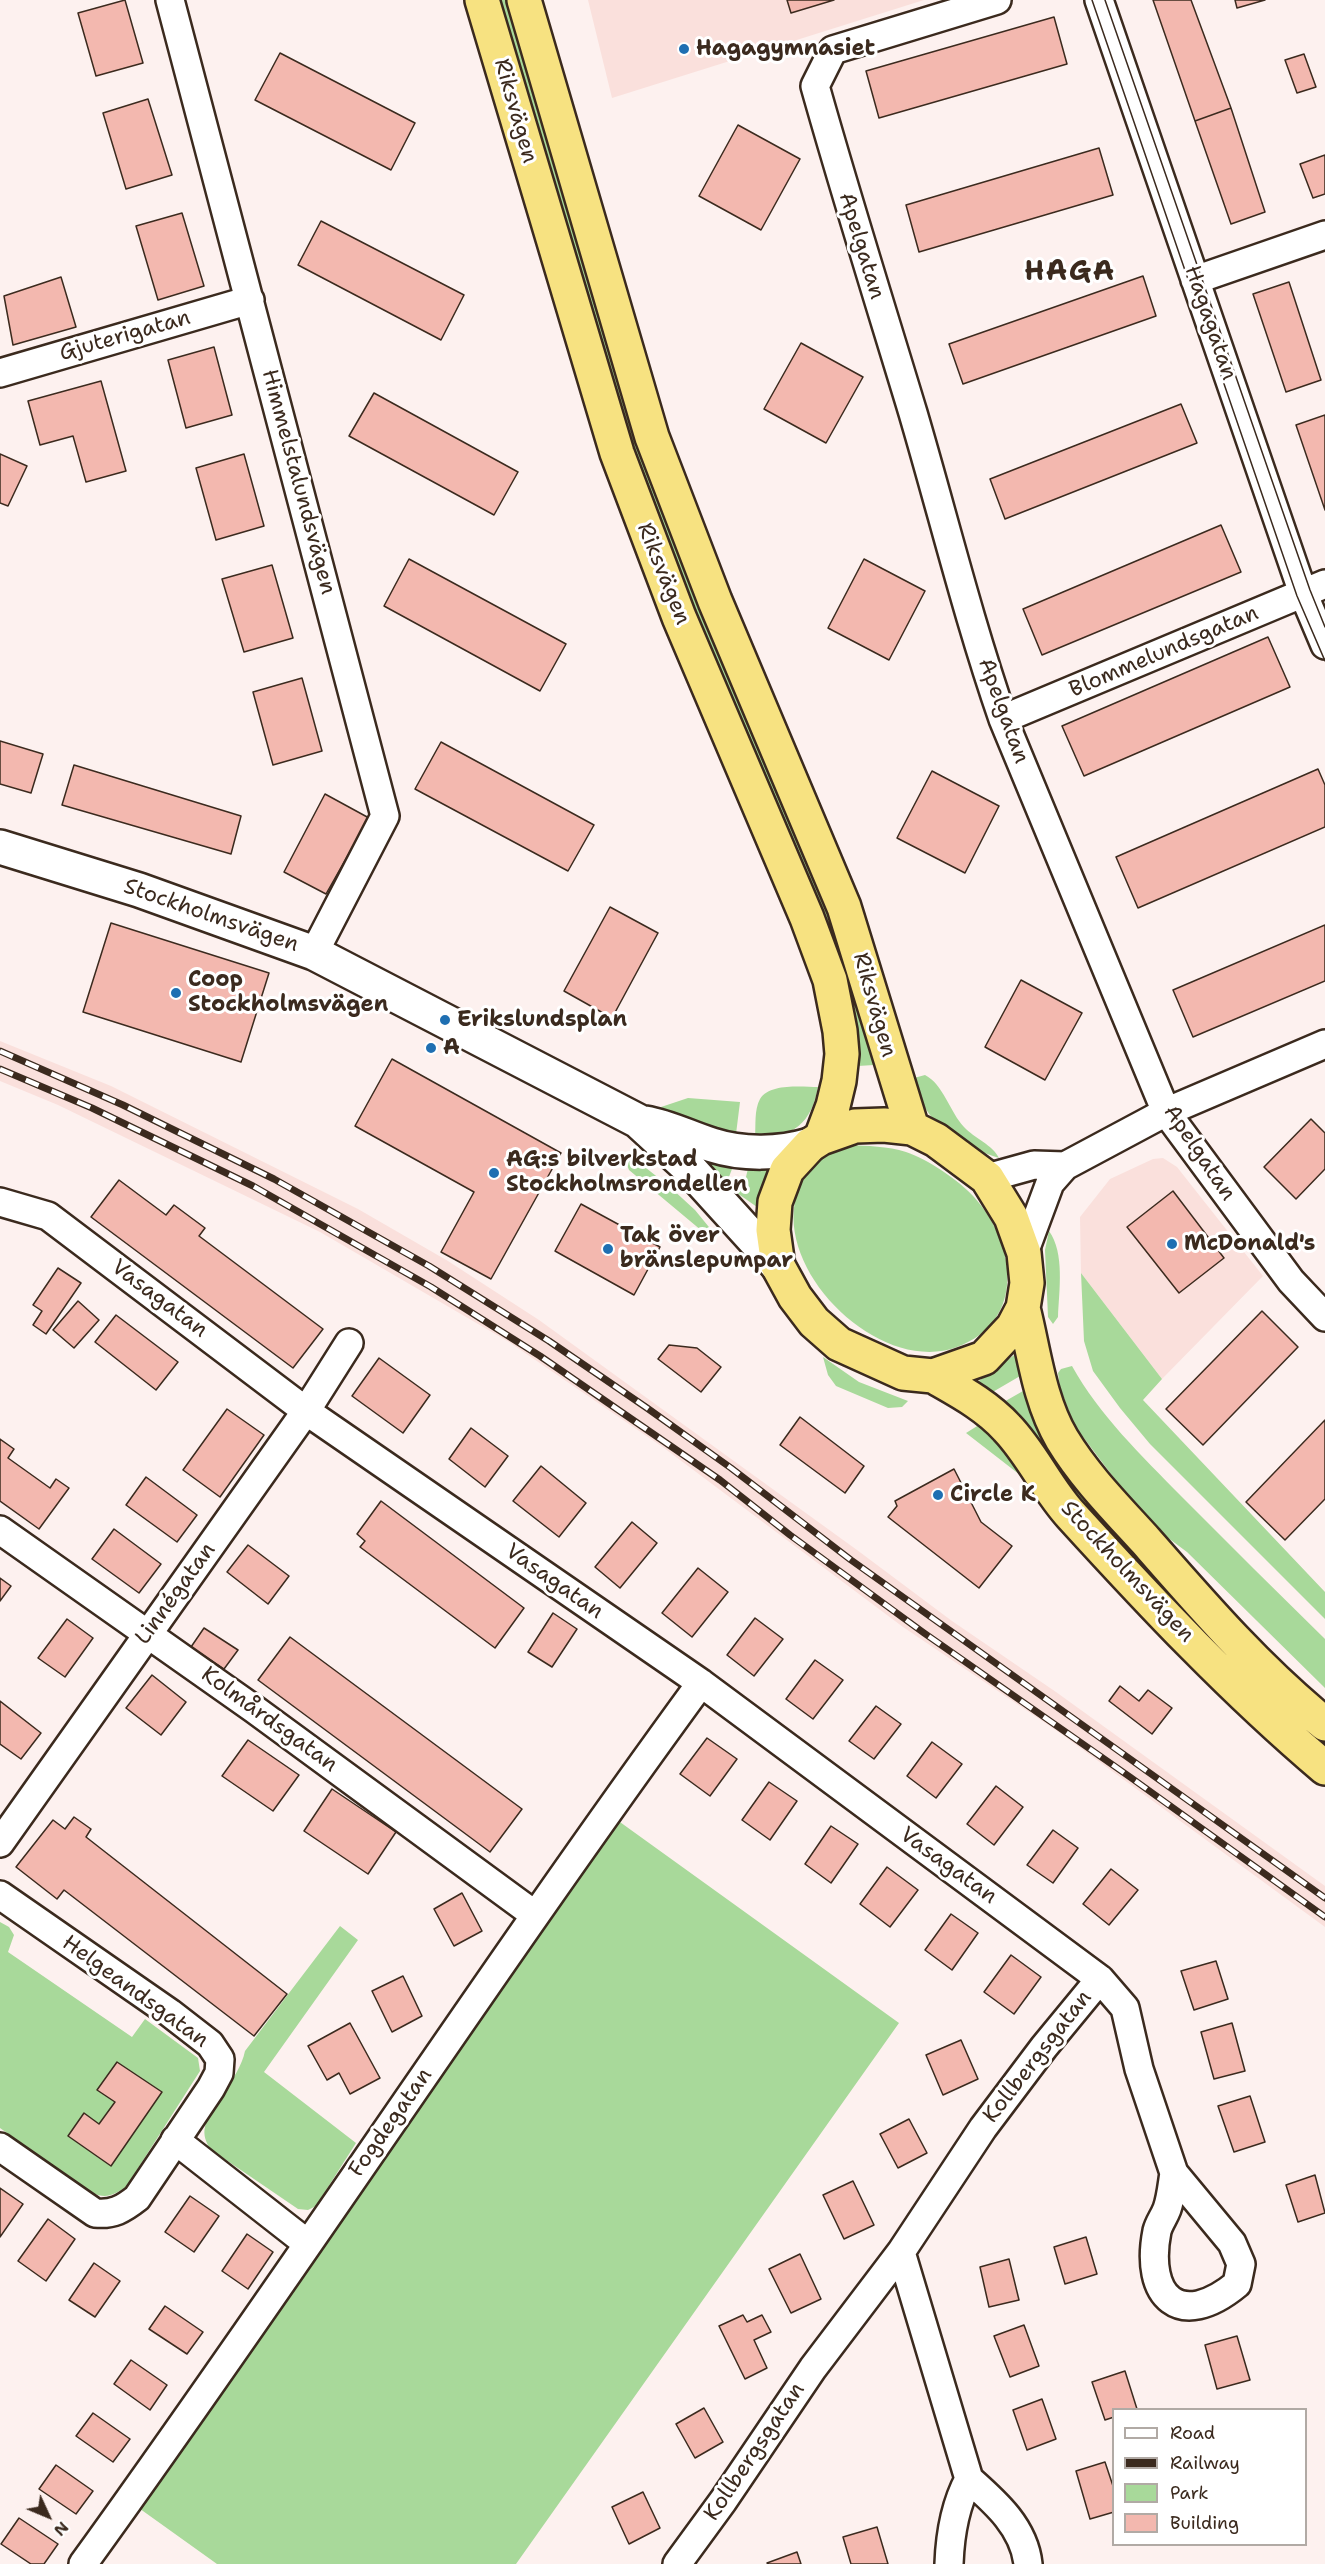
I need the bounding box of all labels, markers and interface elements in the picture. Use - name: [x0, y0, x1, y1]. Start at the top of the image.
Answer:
- place label: Hagagymnasiet: [696, 36, 875, 62]
- marker: Hagagymnasiet: [677, 42, 691, 56]
- street label: Riksvägen: [487, 56, 543, 166]
- street label: Apelgatan: [832, 190, 890, 302]
- district label: HAGA: [1024, 256, 1116, 290]
- street label: Hagagatan: [1178, 262, 1242, 384]
- street label: Gjuterigatan: [56, 305, 194, 367]
- street label: Himmelstalundsvägen: [255, 367, 341, 597]
- street label: Riksvägen: [631, 519, 695, 629]
- street label: Blommelundsgatan: [1066, 600, 1262, 704]
- street label: Apelgatan: [972, 655, 1034, 767]
- street label: Stockholmsvägen: [120, 874, 302, 958]
- street label: Riksvägen: [846, 950, 902, 1060]
- place label: Coop Stockholmsvägen: [188, 967, 388, 1018]
- marker: Coop Stockholmsvägen: [169, 986, 183, 1000]
- place label: Erikslundsplan: [457, 1007, 627, 1033]
- marker: Erikslundsplan: [438, 1013, 452, 1027]
- place label: A: [443, 1035, 460, 1061]
- marker: A: [424, 1041, 438, 1055]
- street label: Apelgatan: [1157, 1100, 1241, 1206]
- place label: AG:s bilverkstad Stockholmsrondellen: [506, 1147, 747, 1198]
- marker: AG:s bilverkstad Stockholmsrondellen: [487, 1166, 501, 1180]
- place label: Tak över bränslepumpar: [620, 1223, 793, 1274]
- place label: McDonald's: [1184, 1231, 1315, 1257]
- marker: McDonald's: [1165, 1237, 1179, 1251]
- marker: Tak över bränslepumpar: [601, 1242, 615, 1256]
- street label: Vasagatan: [106, 1254, 212, 1344]
- place label: Circle K: [950, 1482, 1036, 1508]
- marker: Circle K: [931, 1488, 945, 1502]
- street label: Stockholmsvägen: [1055, 1496, 1199, 1648]
- street label: Linnégatan: [130, 1538, 222, 1650]
- street label: Vasagatan: [500, 1539, 608, 1625]
- street label: Kolmårdsgatan: [196, 1662, 342, 1778]
- street label: Vasagatan: [894, 1822, 1002, 1910]
- street label: Helgeandsgatan: [57, 1930, 213, 2054]
- street label: Kollbergsgatan: [978, 1985, 1098, 2129]
- street label: Fogdegatan: [344, 2063, 438, 2183]
- street label: Kollbergsgatan: [699, 2378, 811, 2526]
- legend: [1112, 2408, 1307, 2546]
- text: Road: [1170, 2421, 1215, 2445]
- text: Railway: [1170, 2451, 1240, 2475]
- text: Park: [1170, 2481, 1209, 2505]
- north arrow: [18, 2486, 78, 2546]
- text: Building: [1170, 2511, 1239, 2535]
- text: N: [49, 2517, 73, 2541]

